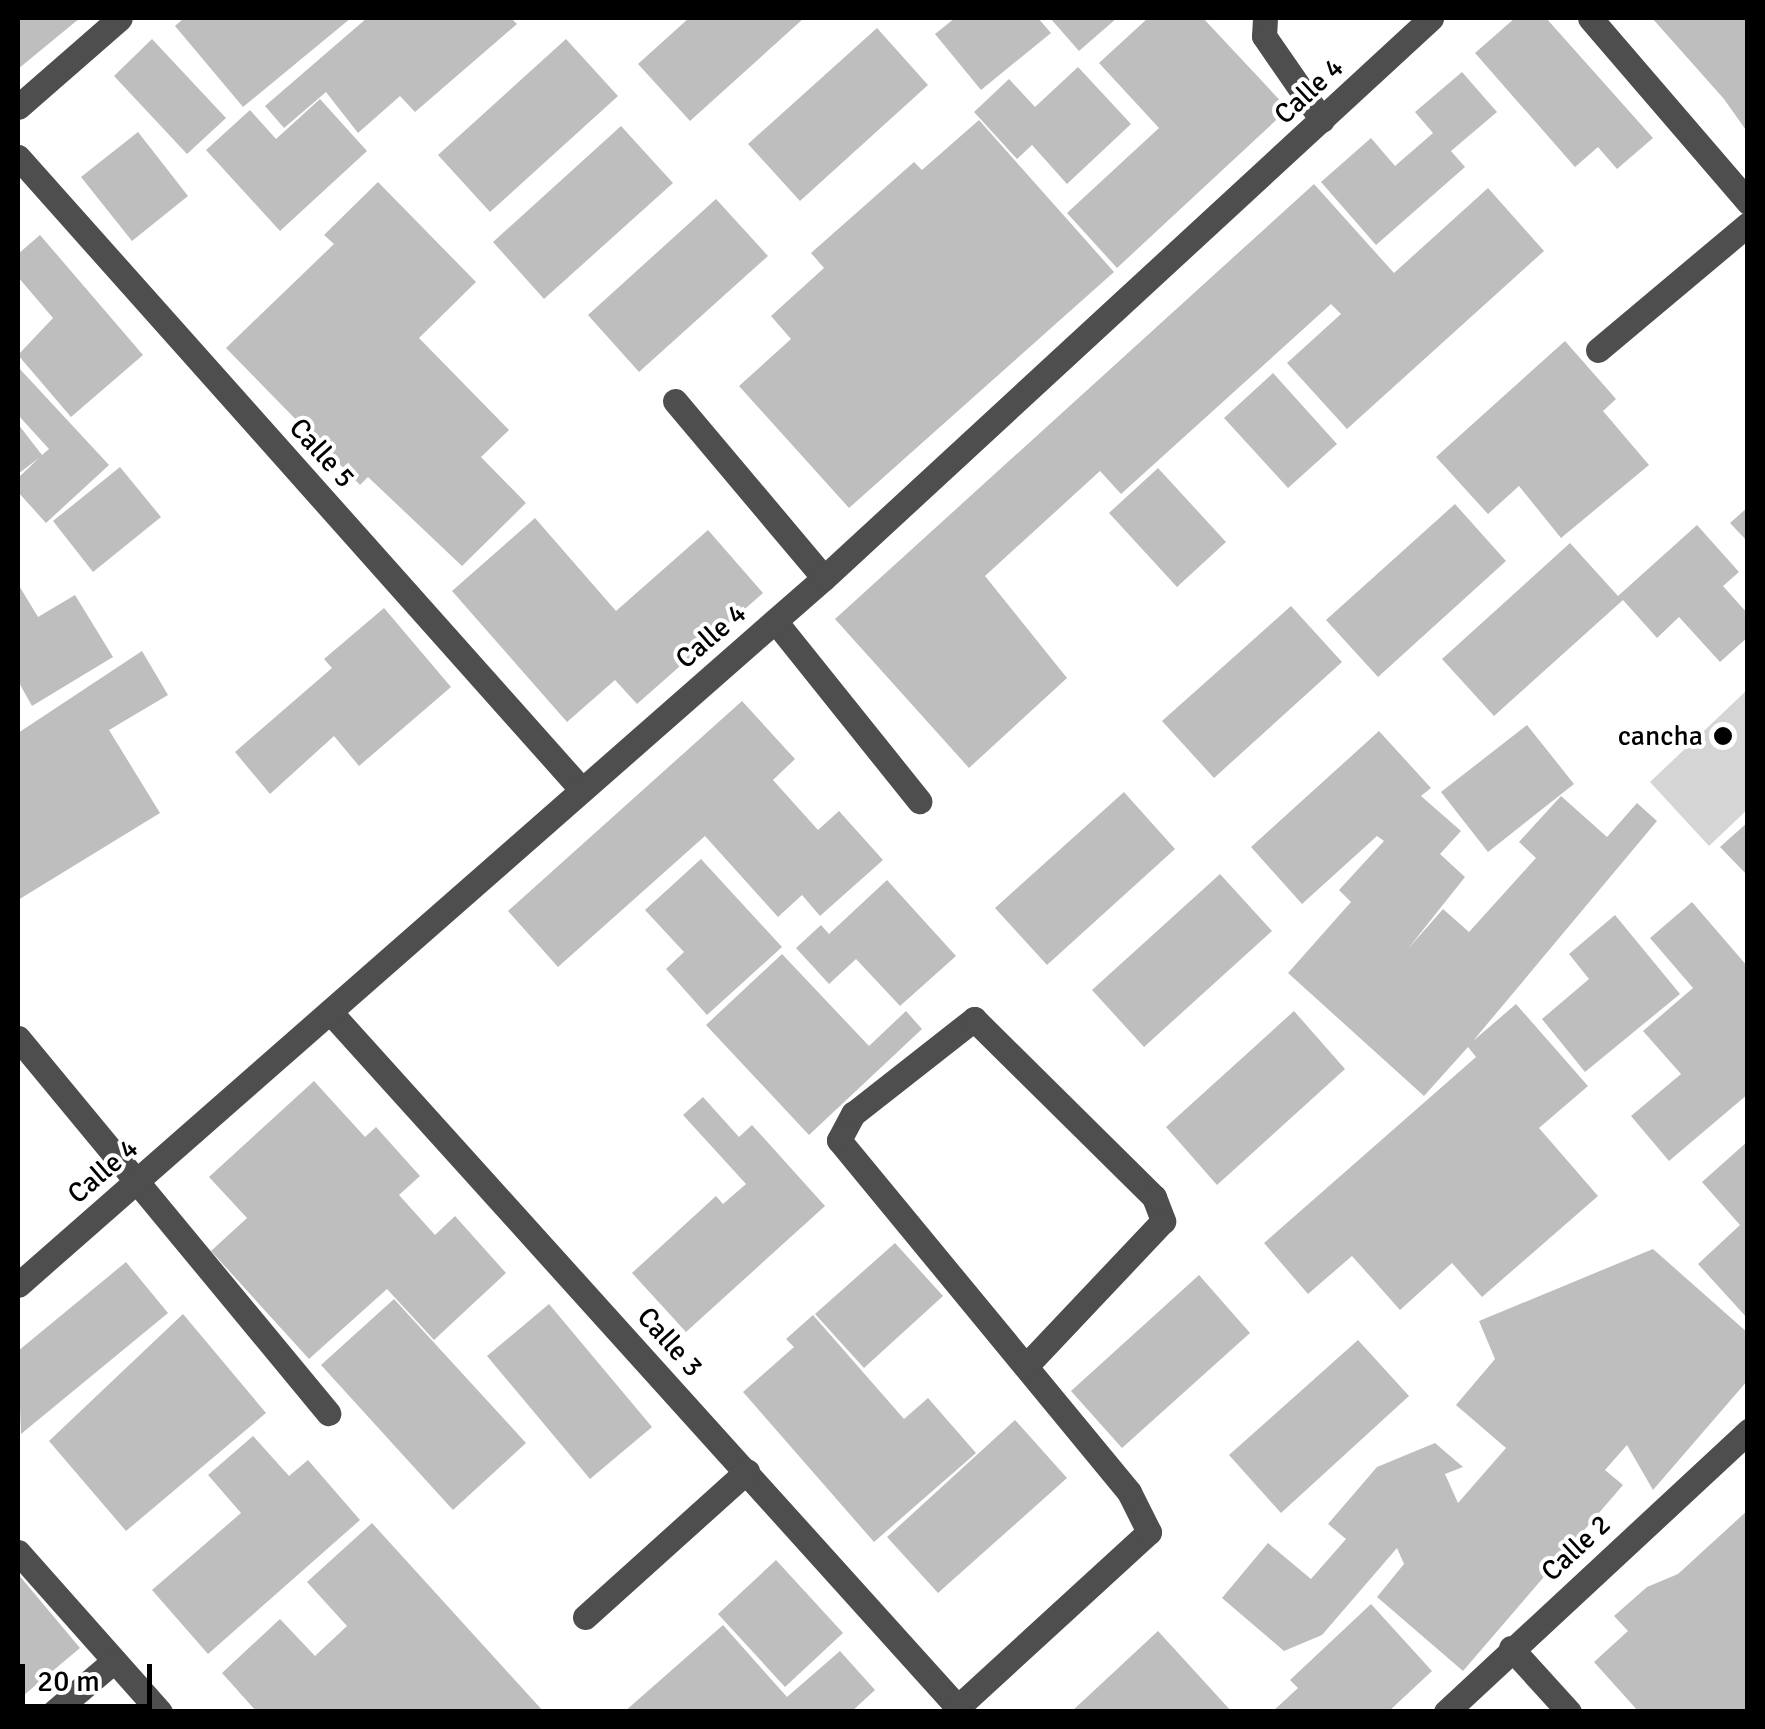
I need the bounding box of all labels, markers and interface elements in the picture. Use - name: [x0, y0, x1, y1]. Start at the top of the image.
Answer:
- street label: Calle 4: [1268, 51, 1350, 131]
- street label: Calle 5: [282, 411, 362, 495]
- street label: Calle 4: [669, 596, 753, 676]
- place label: cancha: [1618, 719, 1703, 753]
- marker: cancha: [1712, 725, 1734, 747]
- street label: Calle 4: [61, 1131, 145, 1211]
- street label: Calle 3: [630, 1300, 710, 1384]
- street label: Calle 2: [1535, 1508, 1617, 1588]
- scale bar: [25, 1644, 158, 1706]
- text: 20 m: [37, 1663, 100, 1700]

